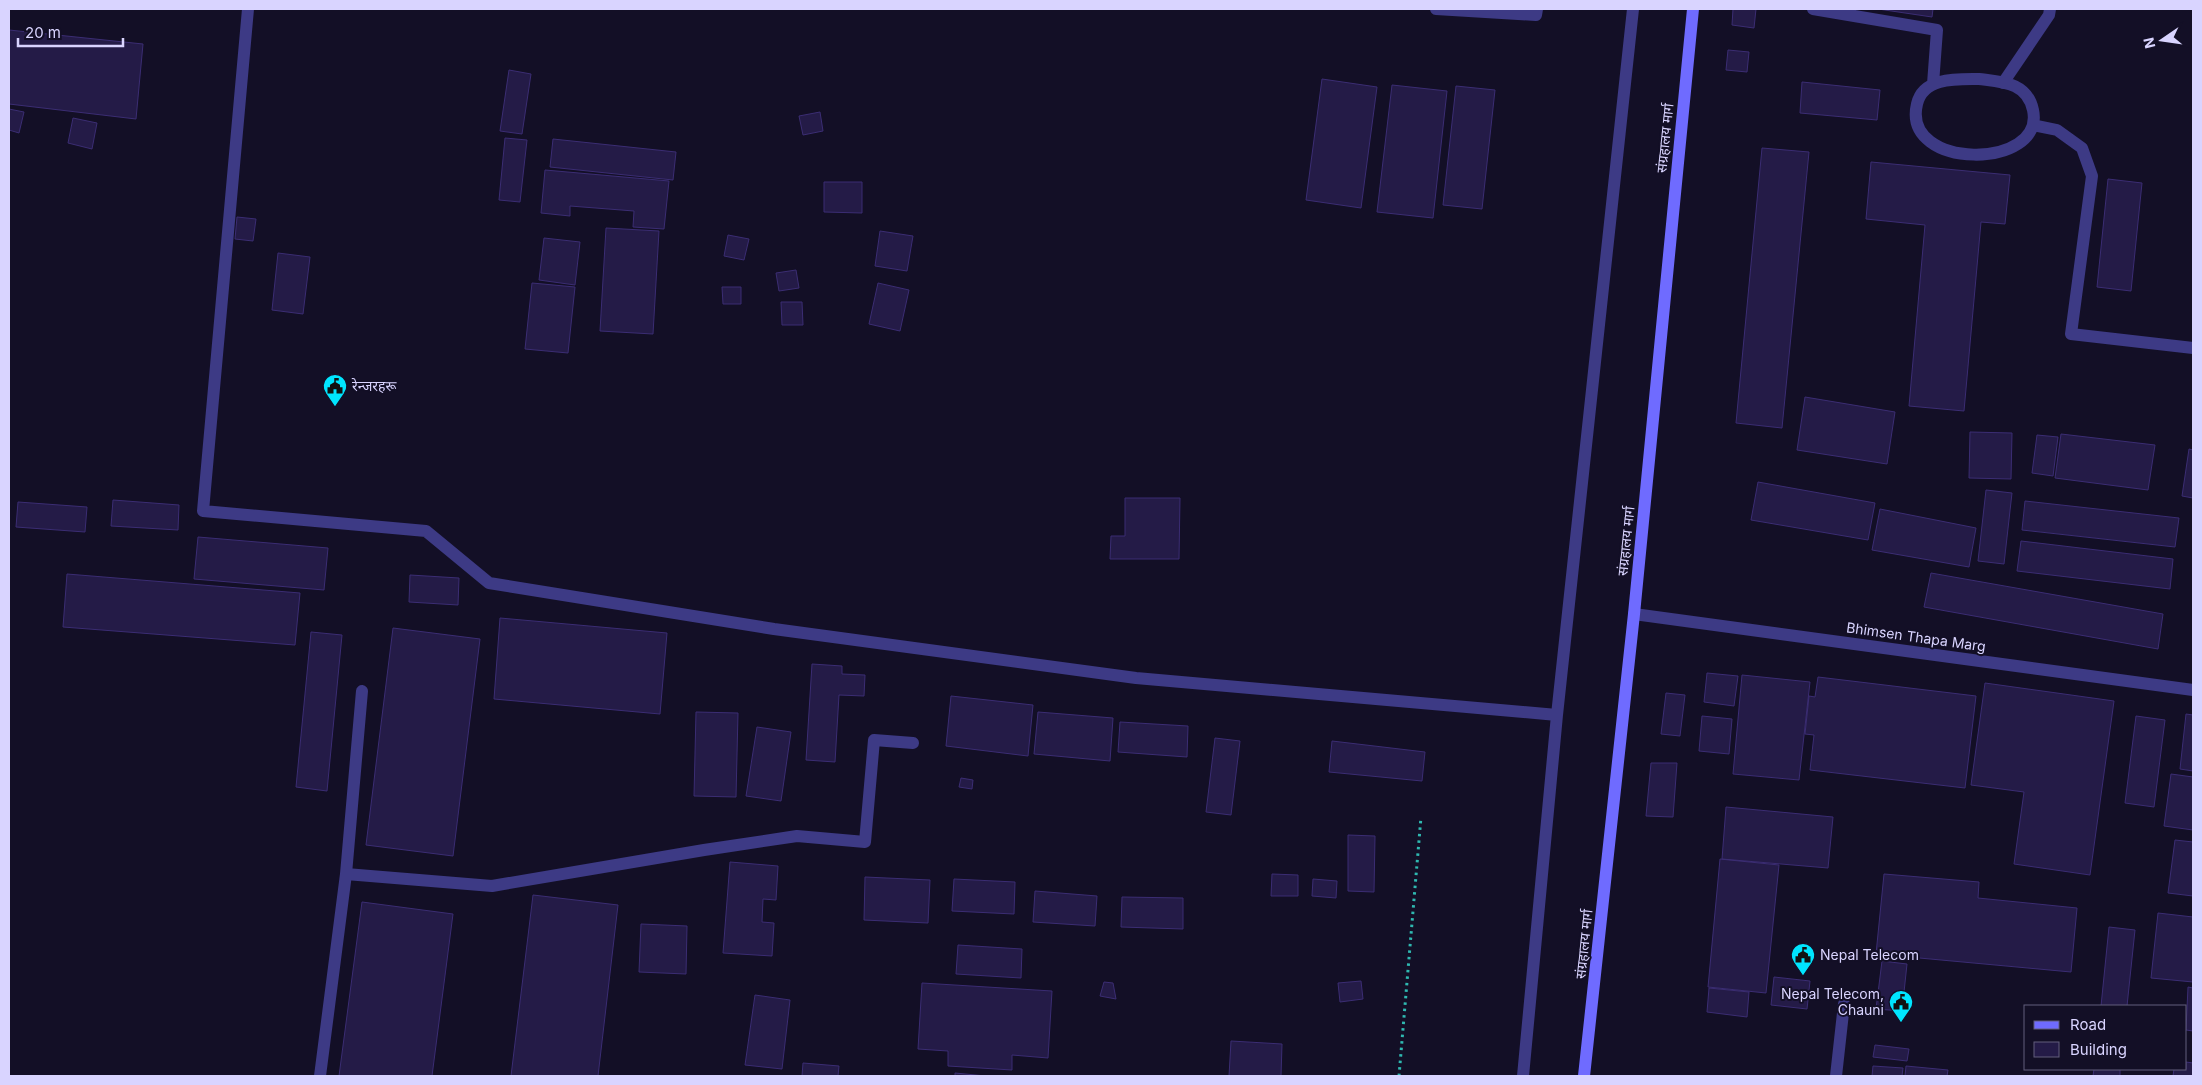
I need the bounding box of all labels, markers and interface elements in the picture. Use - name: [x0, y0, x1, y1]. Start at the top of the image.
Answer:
- scale bar: [18, 15, 122, 47]
- north arrow: [2137, 15, 2187, 65]
- text: 20 m: [25, 23, 61, 42]
- text: N: [2139, 36, 2158, 50]
- street label: संग्रहालय मार्ग: [1652, 101, 1677, 174]
- public building icon: रेन्जरहरू: [322, 373, 348, 407]
- place label: रेन्जरहरू: [352, 377, 397, 394]
- street label: संग्रहालय मार्ग: [1613, 504, 1638, 577]
- street label: Bhimsen Thapa Marg: [1845, 618, 1987, 655]
- street label: संग्रहालय मार्ग: [1571, 907, 1596, 980]
- public building icon: Nepal Telecom: [1790, 942, 1816, 976]
- place label: Nepal Telecom: [1820, 946, 1919, 963]
- place label: Nepal Telecom, Chauni: [1781, 985, 1884, 1018]
- public building icon: Nepal Telecom, Chauni: [1888, 989, 1914, 1023]
- legend: [2024, 1005, 2187, 1070]
- text: Road: [2070, 1015, 2106, 1034]
- text: Building: [2070, 1040, 2127, 1059]

